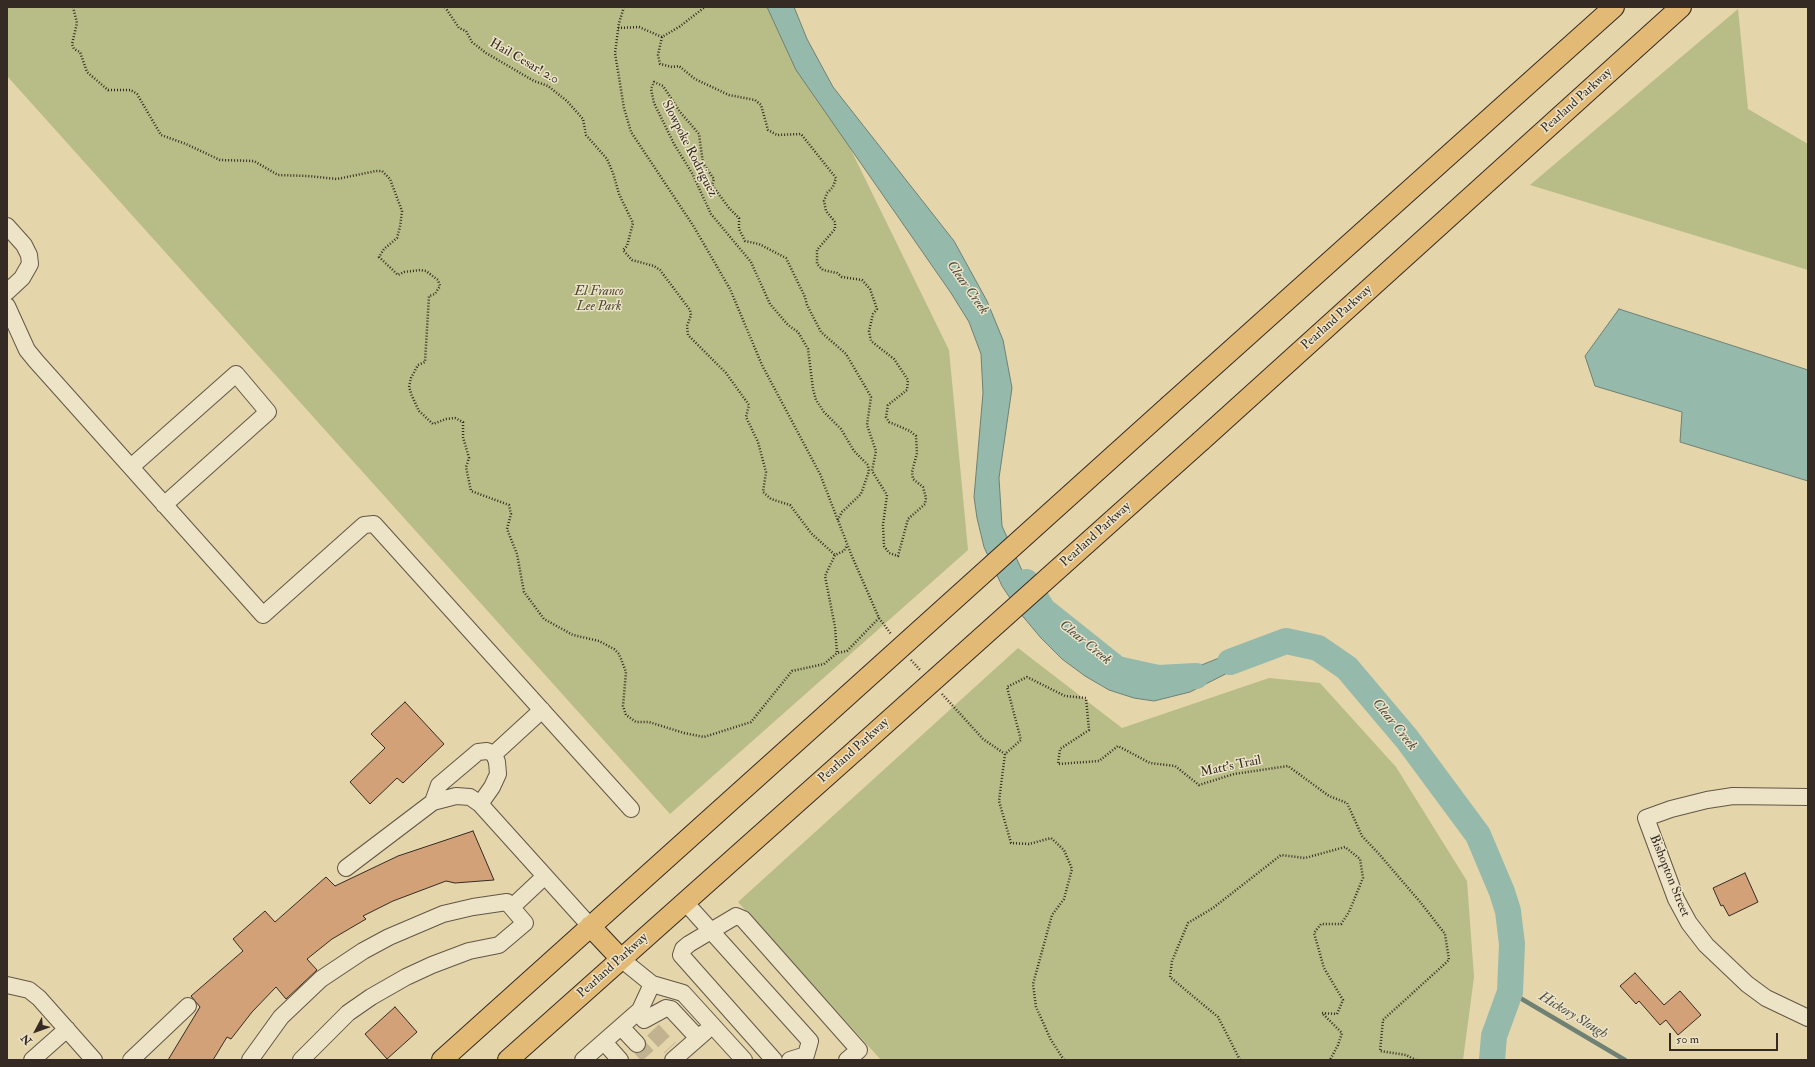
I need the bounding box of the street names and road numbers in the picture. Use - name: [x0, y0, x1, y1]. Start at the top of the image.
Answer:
- street label: Hail Cesar! 2.0: [487, 36, 561, 88]
- street label: Pearland Parkway: [1538, 65, 1616, 137]
- street label: Slowpoke Rodriguez: [658, 98, 720, 200]
- street label: Pearland Parkway: [1298, 282, 1376, 354]
- street label: Pearland Parkway: [1057, 499, 1135, 571]
- street label: Pearland Parkway: [815, 715, 893, 787]
- street label: Matt's Trail: [1199, 753, 1263, 781]
- street label: Bishopton Street: [1645, 833, 1693, 919]
- street label: Pearland Parkway: [574, 930, 652, 1002]

